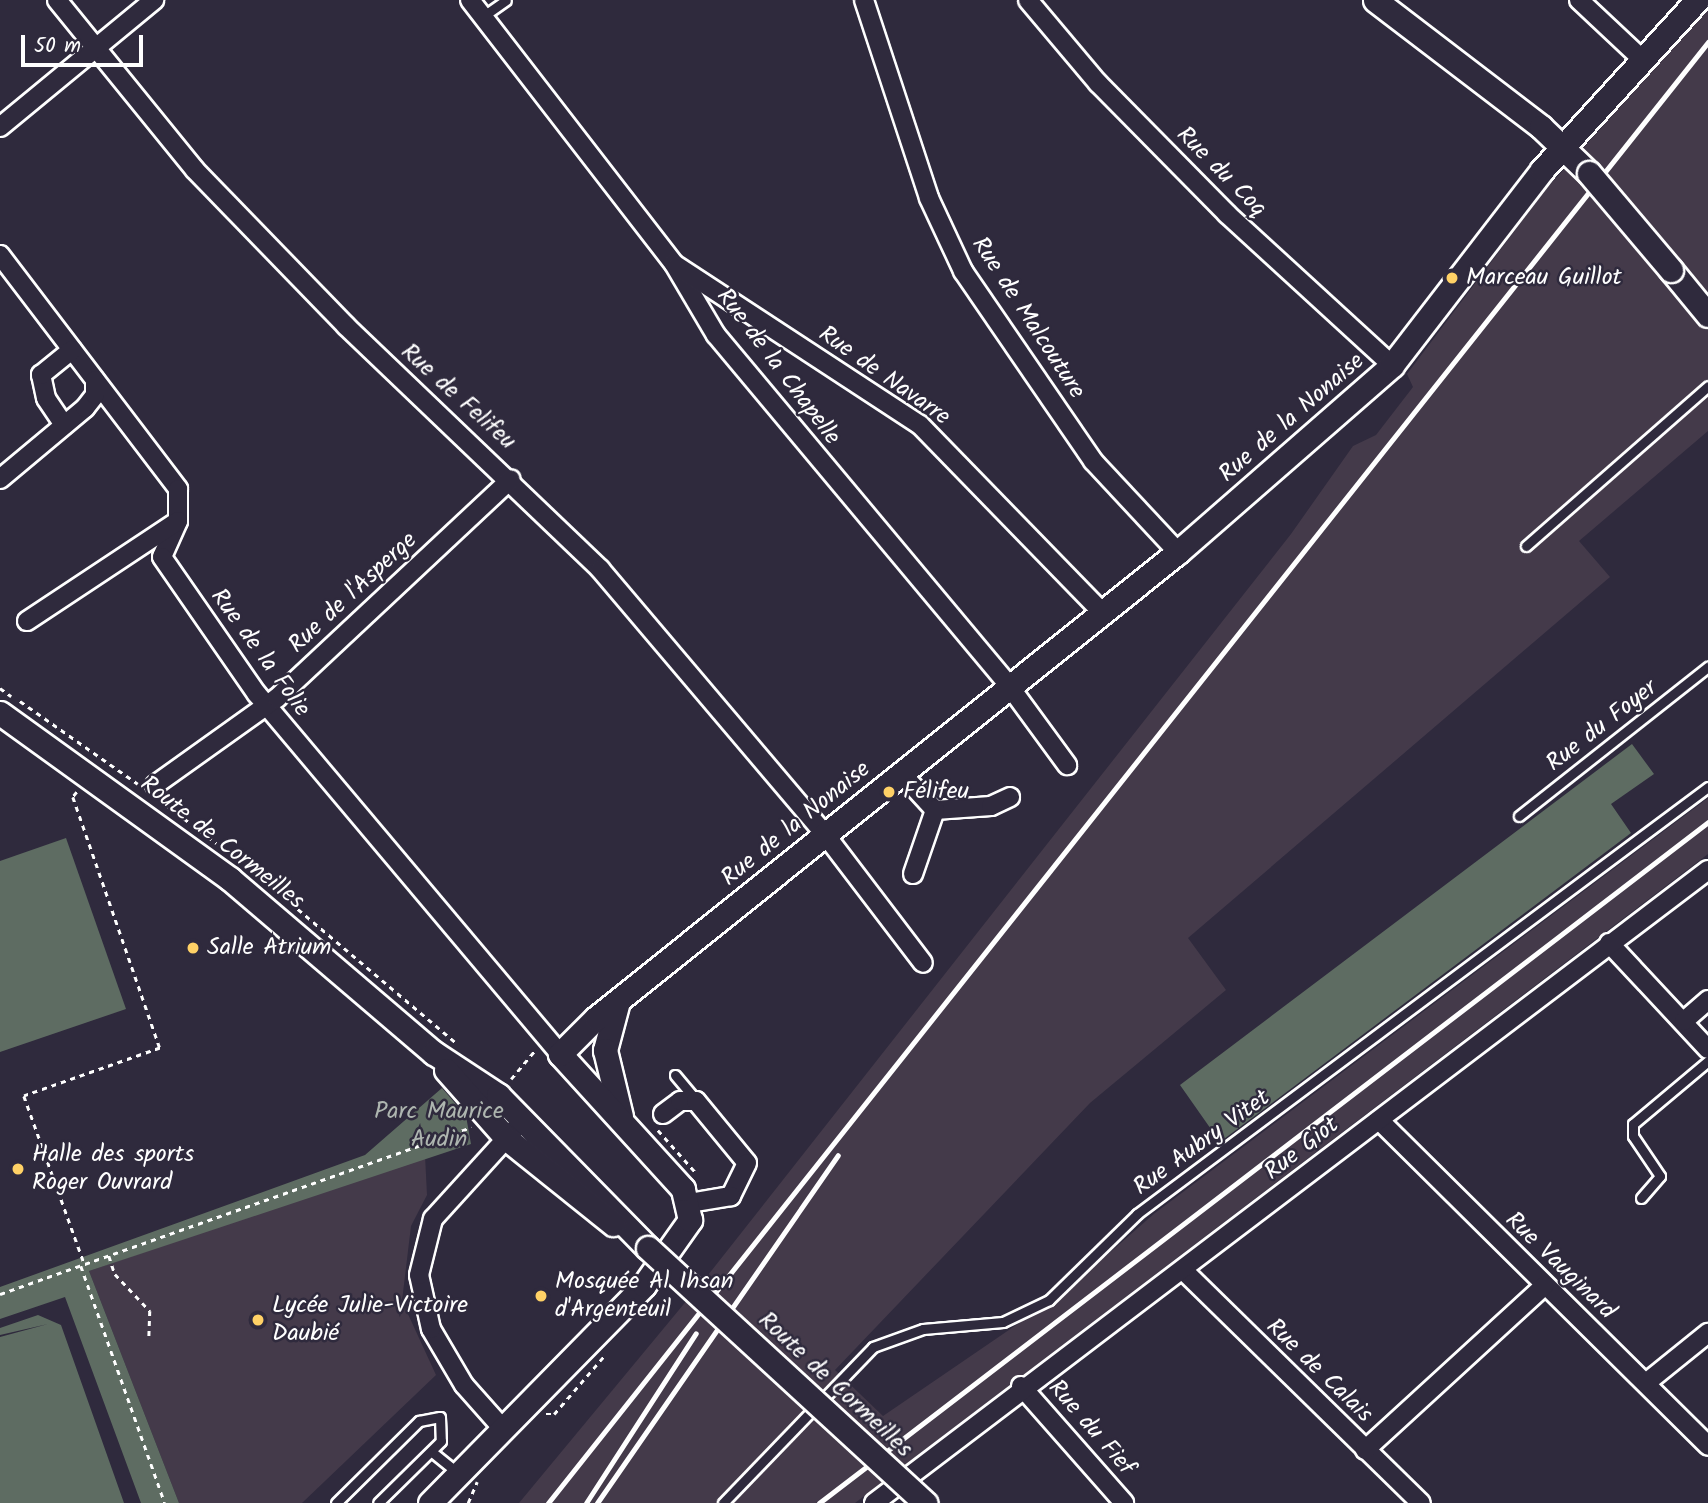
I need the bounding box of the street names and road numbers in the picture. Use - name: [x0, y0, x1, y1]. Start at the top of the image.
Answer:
- street label: Rue du Coq: [1170, 121, 1272, 223]
- street label: Rue de Malcouture: [965, 232, 1091, 404]
- street label: Rue de la Chapelle: [710, 283, 846, 451]
- street label: Rue de Navarre: [813, 320, 955, 432]
- street label: Rue de Felifeu: [395, 338, 521, 456]
- street label: Rue de la Nonaise: [1213, 347, 1371, 489]
- street label: Rue de l'Asperge: [283, 526, 423, 660]
- street label: Rue de la Folie: [204, 583, 316, 723]
- street label: Rue du Foyer: [1541, 674, 1663, 778]
- street label: Rue de la Nonaise: [716, 755, 876, 893]
- street label: Route de Cormeilles: [134, 770, 310, 916]
- street label: Rue Aubry Vitet: [1128, 1084, 1276, 1202]
- street label: Rue Giot: [1259, 1111, 1345, 1187]
- street label: Rue Vauginard: [1499, 1206, 1621, 1326]
- street label: Route de Cormeilles: [752, 1306, 918, 1464]
- street label: Rue de Calais: [1260, 1313, 1378, 1429]
- street label: Rue du Fief: [1042, 1374, 1140, 1482]

